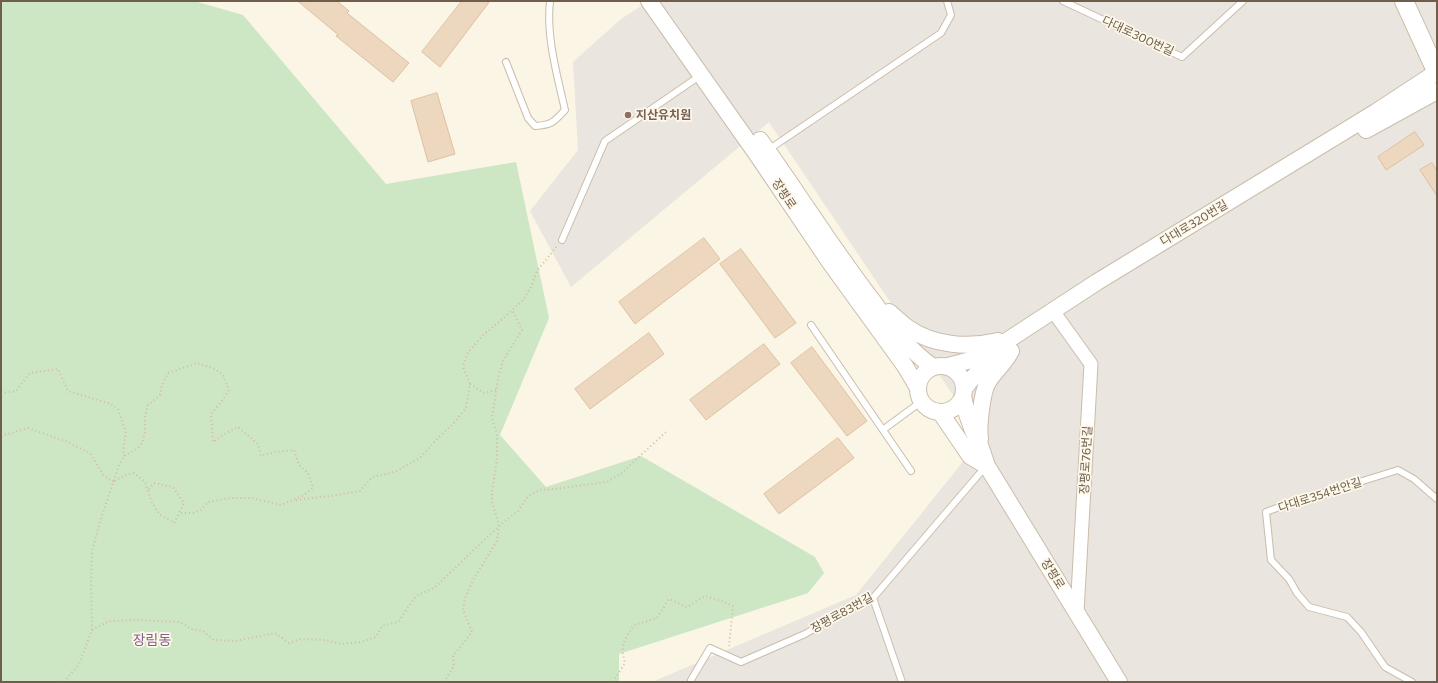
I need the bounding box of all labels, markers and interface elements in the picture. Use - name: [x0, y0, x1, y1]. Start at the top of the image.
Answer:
- street label: 다대로300번길: [1100, 13, 1176, 59]
- place label: 지산유치원: [636, 108, 691, 122]
- marker: 지산유치원: [623, 110, 633, 120]
- street label: 장평로: [769, 176, 799, 212]
- street label: 다대로320번길: [1158, 197, 1230, 249]
- street label: 장평로76번길: [1077, 425, 1095, 495]
- street label: 다대로354번안길: [1276, 475, 1364, 515]
- street label: 장평로: [1038, 556, 1068, 592]
- street label: 장평로83번길: [808, 590, 876, 636]
- district label: 장림동: [133, 632, 171, 648]

